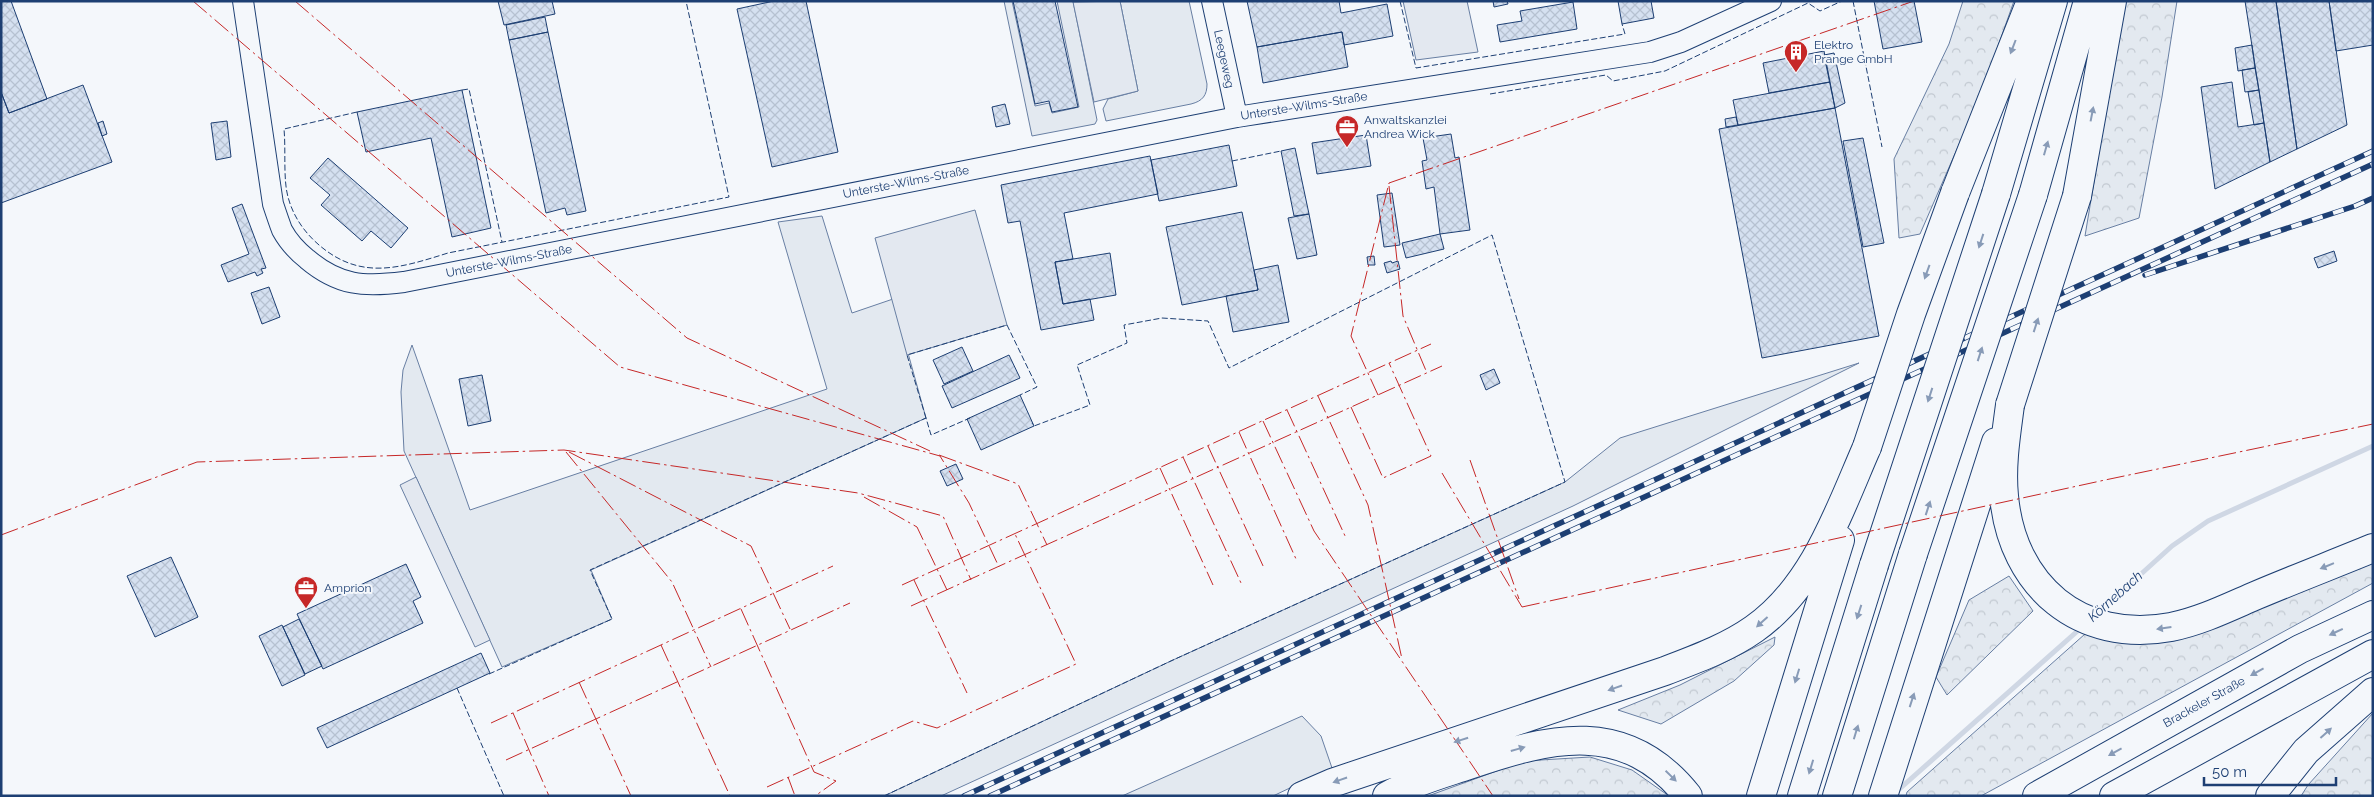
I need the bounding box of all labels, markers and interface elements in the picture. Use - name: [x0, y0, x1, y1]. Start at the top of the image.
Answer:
- street label: Leegeweg: [1211, 29, 1237, 89]
- place label: Elektro Prange GmbH: [1814, 38, 1893, 66]
- building icon: Elektro Prange GmbH: [1783, 39, 1809, 73]
- one-way arrow: [2009, 40, 2017, 55]
- street label: Unterste-Wilms-Straße: [1239, 89, 1369, 123]
- one-way arrow: [2089, 105, 2097, 121]
- place label: Anwaltskanzlei Andrea Wick: [1364, 113, 1447, 141]
- office icon: Anwaltskanzlei Andrea Wick: [1334, 114, 1360, 148]
- one-way arrow: [2042, 141, 2050, 156]
- street label: Unterste-Wilms-Straße: [842, 163, 970, 201]
- one-way arrow: [1976, 233, 1984, 248]
- street label: Unterste-Wilms-Straße: [445, 242, 573, 280]
- one-way arrow: [1923, 265, 1931, 280]
- one-way arrow: [2032, 318, 2040, 333]
- one-way arrow: [1976, 346, 1984, 361]
- one-way arrow: [1926, 388, 1934, 403]
- one-way arrow: [1925, 500, 1933, 515]
- one-way arrow: [2320, 563, 2335, 570]
- water label: Körnebach: [2084, 567, 2146, 625]
- office icon: Amprion: [293, 575, 319, 609]
- place label: Amprion: [324, 581, 372, 595]
- one-way arrow: [1855, 604, 1863, 619]
- one-way arrow: [1757, 616, 1769, 628]
- one-way arrow: [2155, 624, 2171, 632]
- one-way arrow: [2329, 628, 2343, 636]
- one-way arrow: [1792, 668, 1800, 683]
- one-way arrow: [2250, 668, 2264, 677]
- street label: Brackeler Straße: [2161, 674, 2247, 730]
- one-way arrow: [1607, 684, 1622, 692]
- one-way arrow: [1909, 692, 1916, 707]
- one-way arrow: [1852, 724, 1860, 739]
- one-way arrow: [2319, 728, 2332, 739]
- one-way arrow: [1453, 736, 1468, 744]
- one-way arrow: [1511, 744, 1526, 752]
- one-way arrow: [2109, 747, 2122, 756]
- scale bar: [2204, 754, 2336, 786]
- one-way arrow: [1806, 759, 1814, 774]
- text: 50 m: [2212, 763, 2247, 781]
- one-way arrow: [1664, 770, 1676, 782]
- one-way arrow: [1333, 777, 1348, 784]

